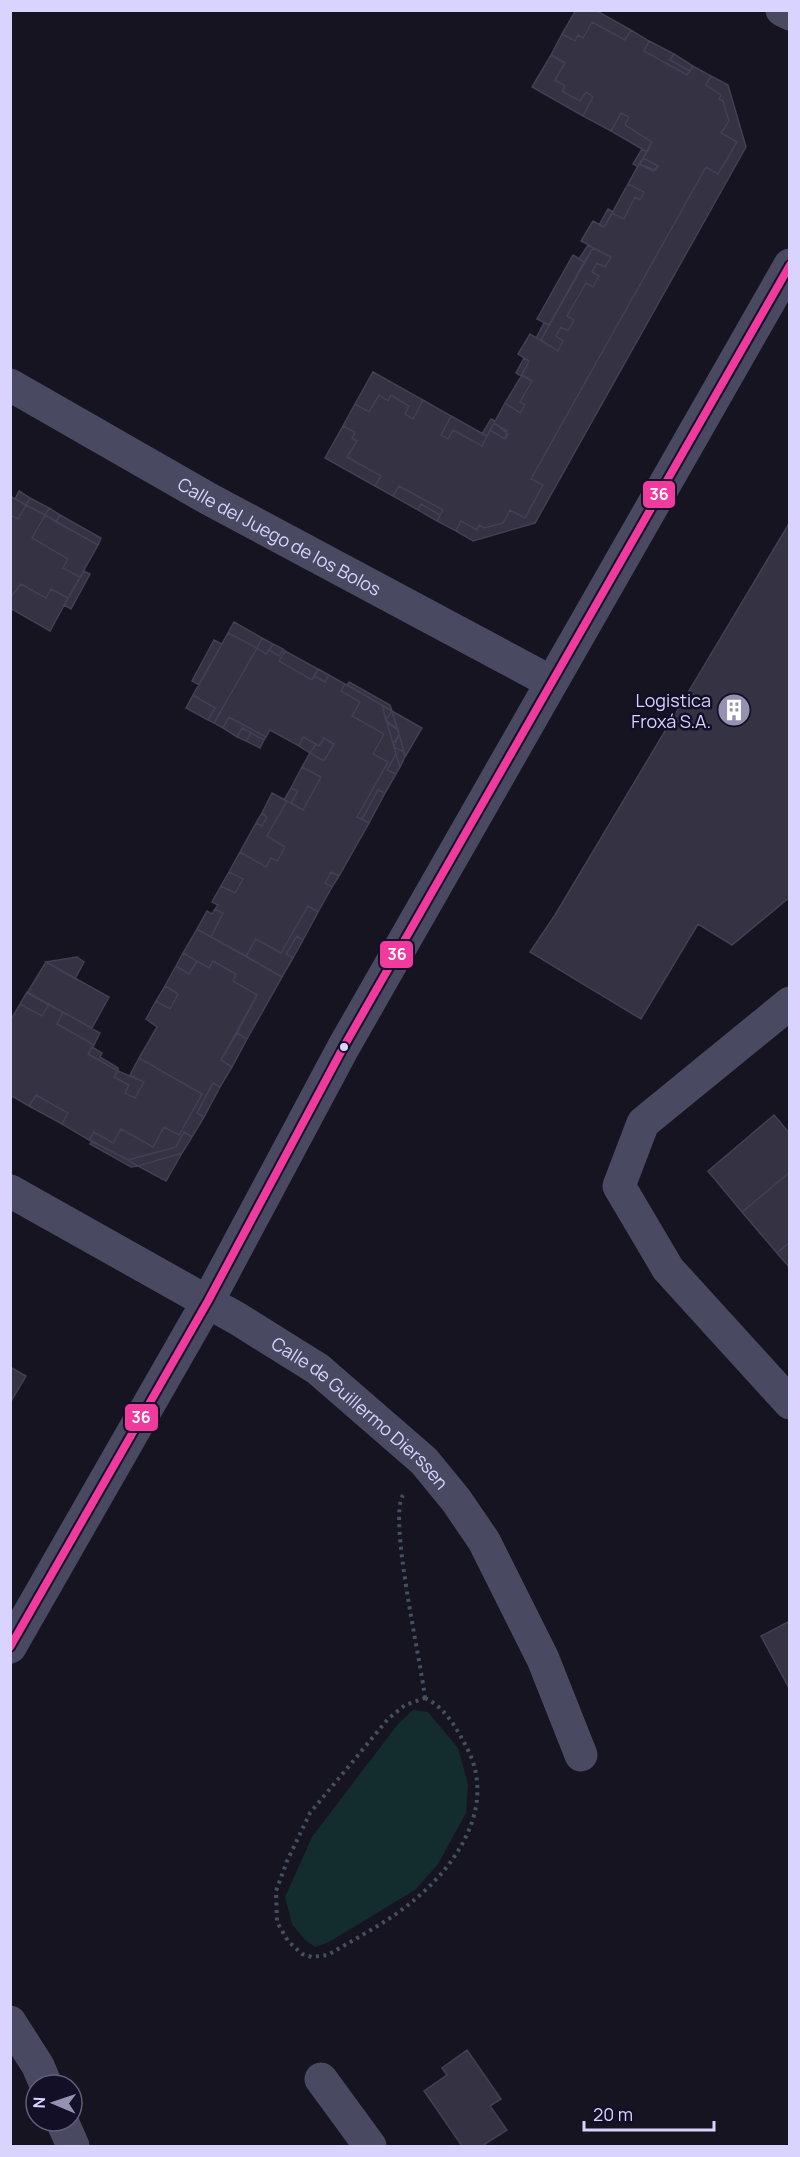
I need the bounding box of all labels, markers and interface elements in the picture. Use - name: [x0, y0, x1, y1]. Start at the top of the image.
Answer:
- street label: Calle del Juego de los Bolos: [173, 472, 385, 601]
- line badge: 36: [642, 480, 676, 509]
- text: 36: [649, 483, 669, 505]
- place label: Logistica Froxá S.A.: [631, 688, 711, 733]
- building icon: Logistica Froxá S.A.: [716, 692, 752, 728]
- line badge: 36: [379, 940, 414, 969]
- text: 36: [387, 943, 407, 965]
- unlabelled marker: [338, 1041, 350, 1053]
- street label: Calle de Guillermo Dierssen: [267, 1331, 454, 1494]
- line badge: 36: [124, 1403, 159, 1432]
- text: 36: [131, 1406, 151, 1428]
- north arrow: [24, 2073, 84, 2133]
- scale bar: [584, 2094, 714, 2132]
- text: N: [28, 2096, 50, 2109]
- text: 20 m: [593, 2102, 633, 2126]

